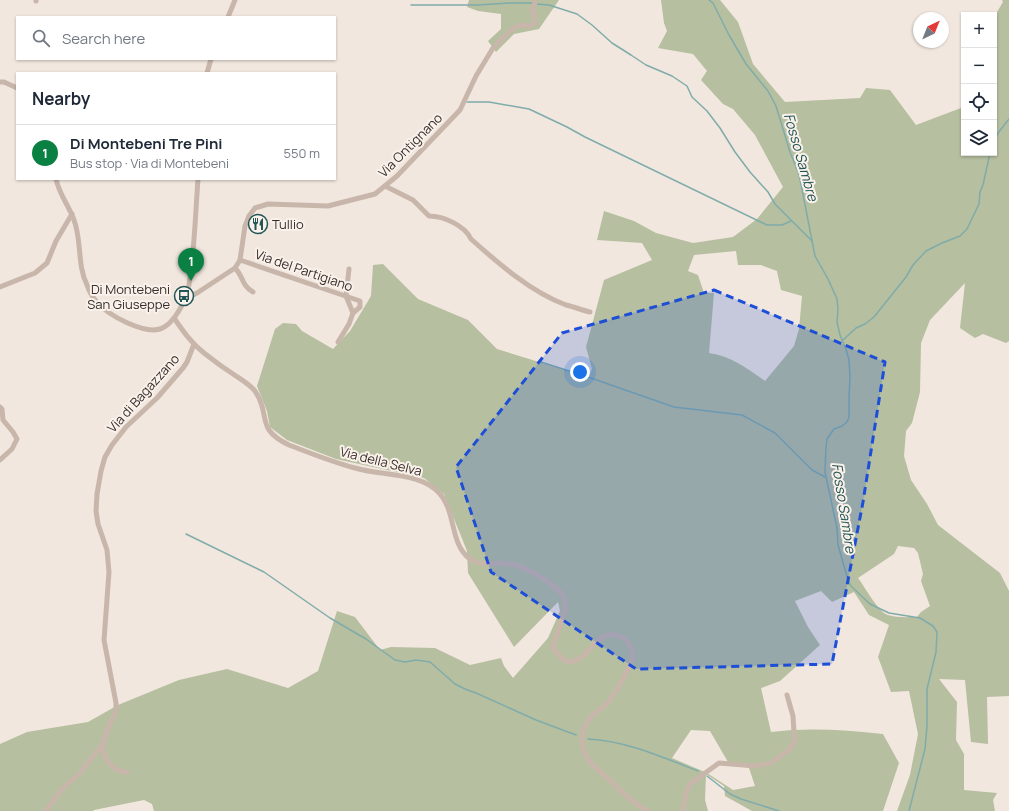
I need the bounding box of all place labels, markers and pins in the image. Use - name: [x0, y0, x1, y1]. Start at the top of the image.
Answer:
- restaurant icon: Tullio: [247, 213, 269, 235]
- place label: Tullio: [272, 215, 304, 233]
- pin: 1: [178, 248, 204, 281]
- place label: Di Montebeni San Giuseppe: [87, 280, 170, 313]
- bus stop icon: Di Montebeni San Giuseppe: [173, 285, 195, 307]

